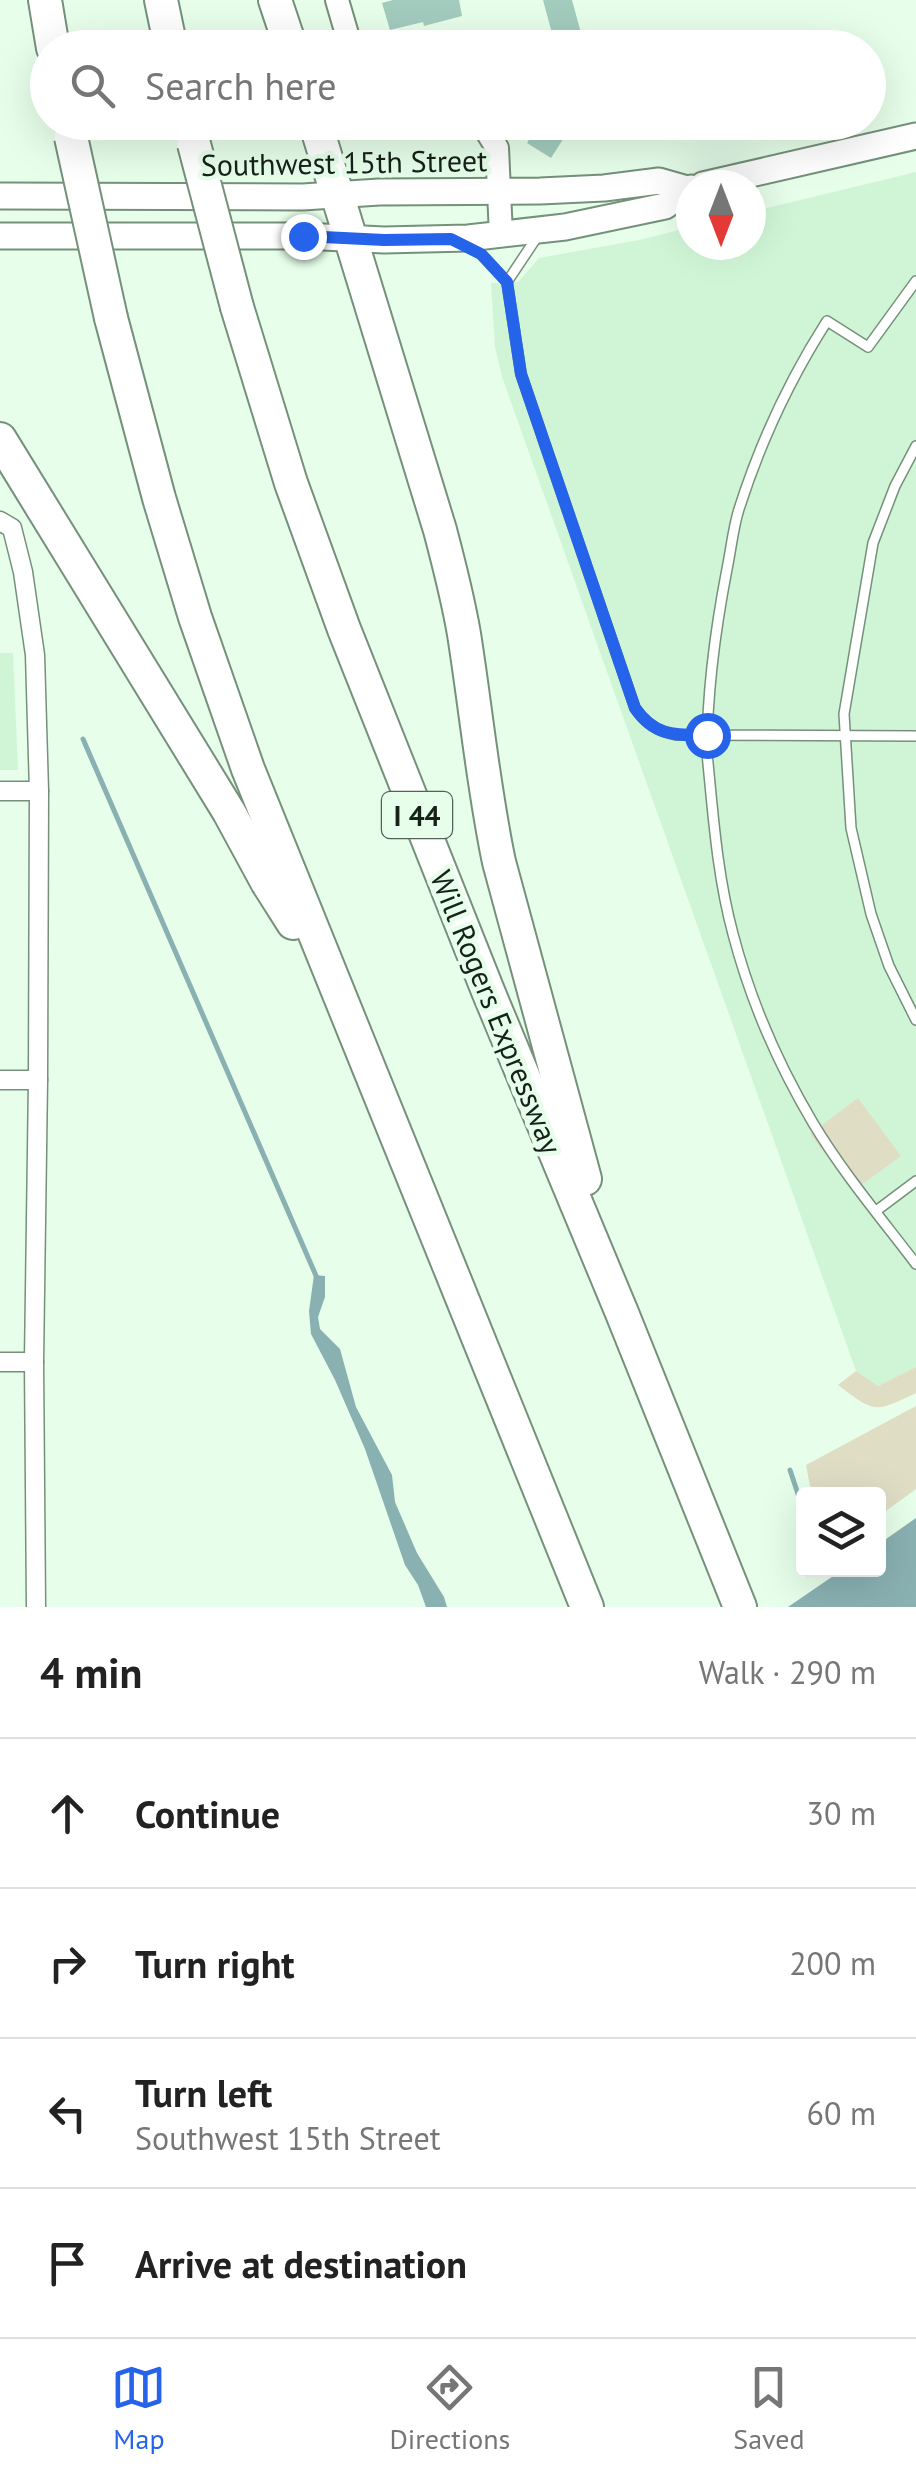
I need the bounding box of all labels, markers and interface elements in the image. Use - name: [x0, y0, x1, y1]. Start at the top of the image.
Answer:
- search box: [30, 30, 886, 140]
- icon: search: [65, 58, 120, 113]
- text: Search here: [145, 61, 337, 110]
- street label: Southwest 15th Street: [200, 140, 488, 184]
- north arrow: [676, 170, 766, 260]
- route end: [281, 214, 327, 260]
- route start: [685, 713, 731, 759]
- road number: I 44: [382, 792, 452, 838]
- street label: Will Rogers Expressway: [422, 864, 572, 1160]
- map controls: [796, 1487, 886, 1577]
- button: layers: [796, 1487, 886, 1577]
- text: 4 min: [40, 1645, 142, 1700]
- text: Walk · 290 m: [699, 1651, 876, 1693]
- icon: ahead: [40, 1786, 95, 1841]
- text: Continue: [135, 1789, 280, 1838]
- text: 30 m: [807, 1792, 876, 1834]
- icon: right: [40, 1936, 95, 1991]
- text: Turn right: [135, 1939, 295, 1988]
- text: 200 m: [789, 1942, 876, 1984]
- text: Turn left: [135, 2068, 272, 2117]
- icon: left: [40, 2086, 95, 2141]
- text: 60 m: [807, 2092, 876, 2134]
- text: Southwest 15th Street: [135, 2117, 441, 2159]
- icon: arrive: [40, 2236, 95, 2291]
- text: Arrive at destination: [135, 2239, 467, 2288]
- tab: Map: [111, 2360, 166, 2457]
- tab: Directions: [389, 2360, 510, 2457]
- tab: Saved: [733, 2360, 805, 2457]

